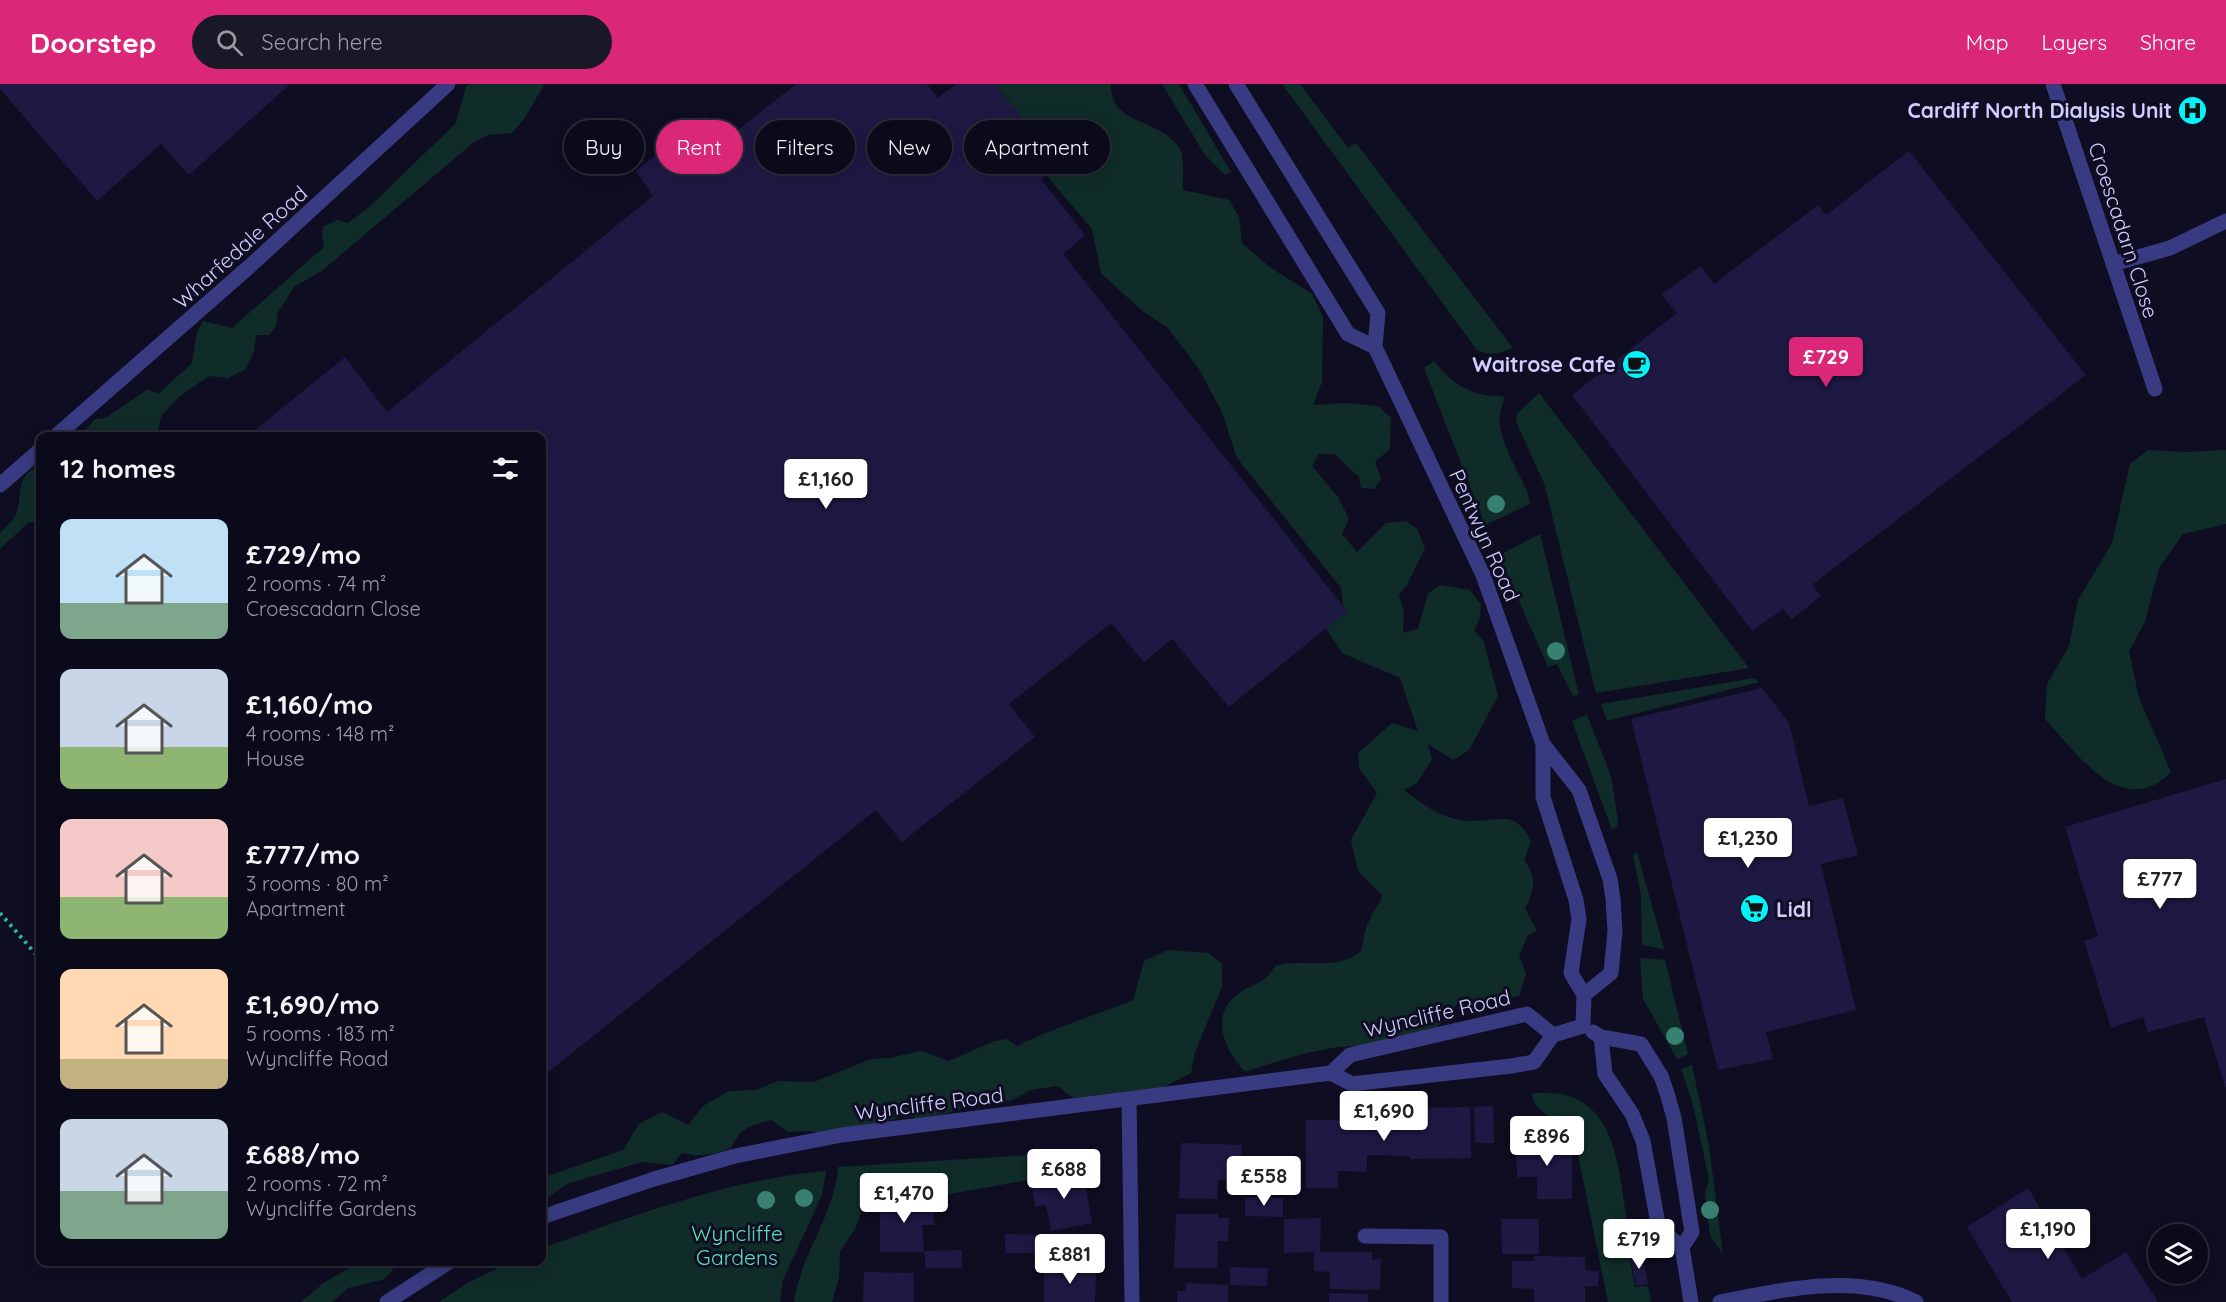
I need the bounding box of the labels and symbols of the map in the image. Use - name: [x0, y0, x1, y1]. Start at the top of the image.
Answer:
- hospital icon: Cardiff North Dialysis Unit: [2177, 94, 2209, 126]
- place label: Cardiff North Dialysis Unit: [1908, 97, 2172, 123]
- street label: Croescadarn Close: [2083, 139, 2165, 321]
- street label: Wharfedale Road: [168, 180, 312, 314]
- pin: £729: [1790, 337, 1862, 388]
- cafe icon: Waitrose Cafe: [1621, 348, 1653, 380]
- place label: Waitrose Cafe: [1472, 351, 1616, 377]
- pin: £1,160: [777, 459, 875, 510]
- street label: Pentwyn Road: [1444, 465, 1526, 605]
- pin: £1,230: [1699, 818, 1797, 869]
- pin: £777: [2124, 859, 2196, 910]
- supermarket icon: Lidl: [1739, 893, 1771, 925]
- place label: Lidl: [1776, 896, 1812, 922]
- street label: Wyncliffe Road: [1361, 984, 1513, 1042]
- street label: Wyncliffe Road: [853, 1081, 1005, 1125]
- pin: £1,690: [1335, 1091, 1433, 1142]
- pin: £896: [1511, 1116, 1583, 1167]
- pin: £688: [1028, 1149, 1100, 1200]
- pin: £558: [1228, 1156, 1300, 1207]
- pin: £1,470: [855, 1173, 953, 1224]
- pin: £1,190: [1999, 1209, 2097, 1260]
- pin: £719: [1603, 1219, 1675, 1270]
- park label: Wyncliffe Gardens: [691, 1220, 783, 1270]
- pin: £881: [1034, 1234, 1106, 1285]

